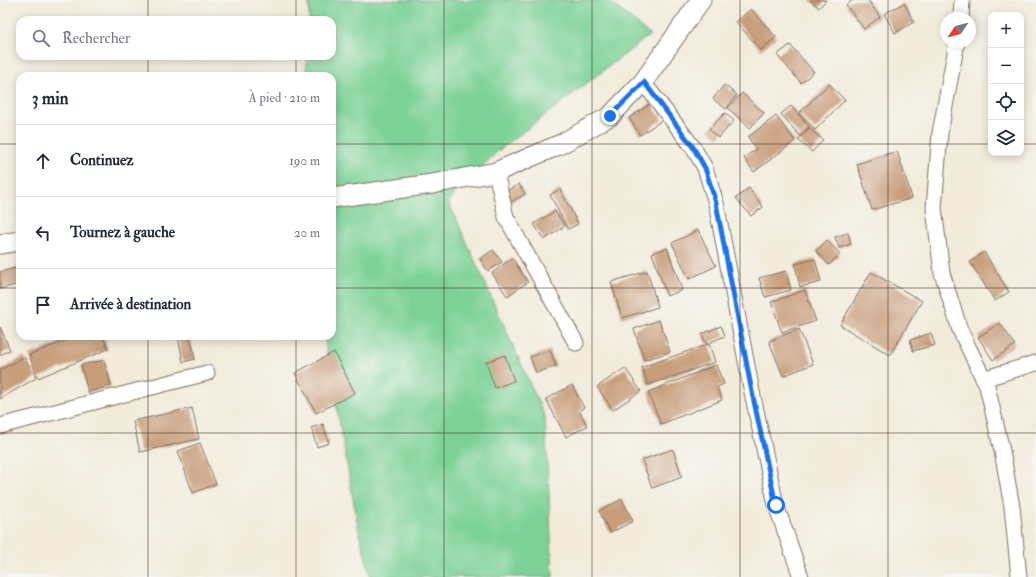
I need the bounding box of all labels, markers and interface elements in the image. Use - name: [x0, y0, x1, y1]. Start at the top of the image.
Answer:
- north arrow: [940, 12, 976, 48]
- map controls: [988, 12, 1024, 156]
- button: +: [988, 12, 1024, 48]
- search box: [16, 16, 336, 60]
- icon: search: [30, 27, 52, 49]
- text: Rechercher: [62, 29, 130, 48]
- button: −: [988, 48, 1024, 84]
- button: locate: [988, 84, 1024, 120]
- text: 3 min: [32, 88, 69, 109]
- text: À pied · 210 m: [249, 90, 320, 106]
- route end: [601, 107, 619, 125]
- button: layers: [988, 120, 1024, 156]
- icon: ahead: [32, 150, 54, 172]
- text: Continuez: [70, 151, 134, 170]
- text: 190 m: [289, 153, 320, 169]
- icon: left: [32, 222, 54, 244]
- text: Tournez à gauche: [70, 223, 175, 242]
- text: 20 m: [294, 225, 320, 241]
- icon: arrive: [32, 294, 54, 316]
- text: Arrivée à destination: [70, 295, 191, 314]
- route start: [767, 496, 785, 514]

